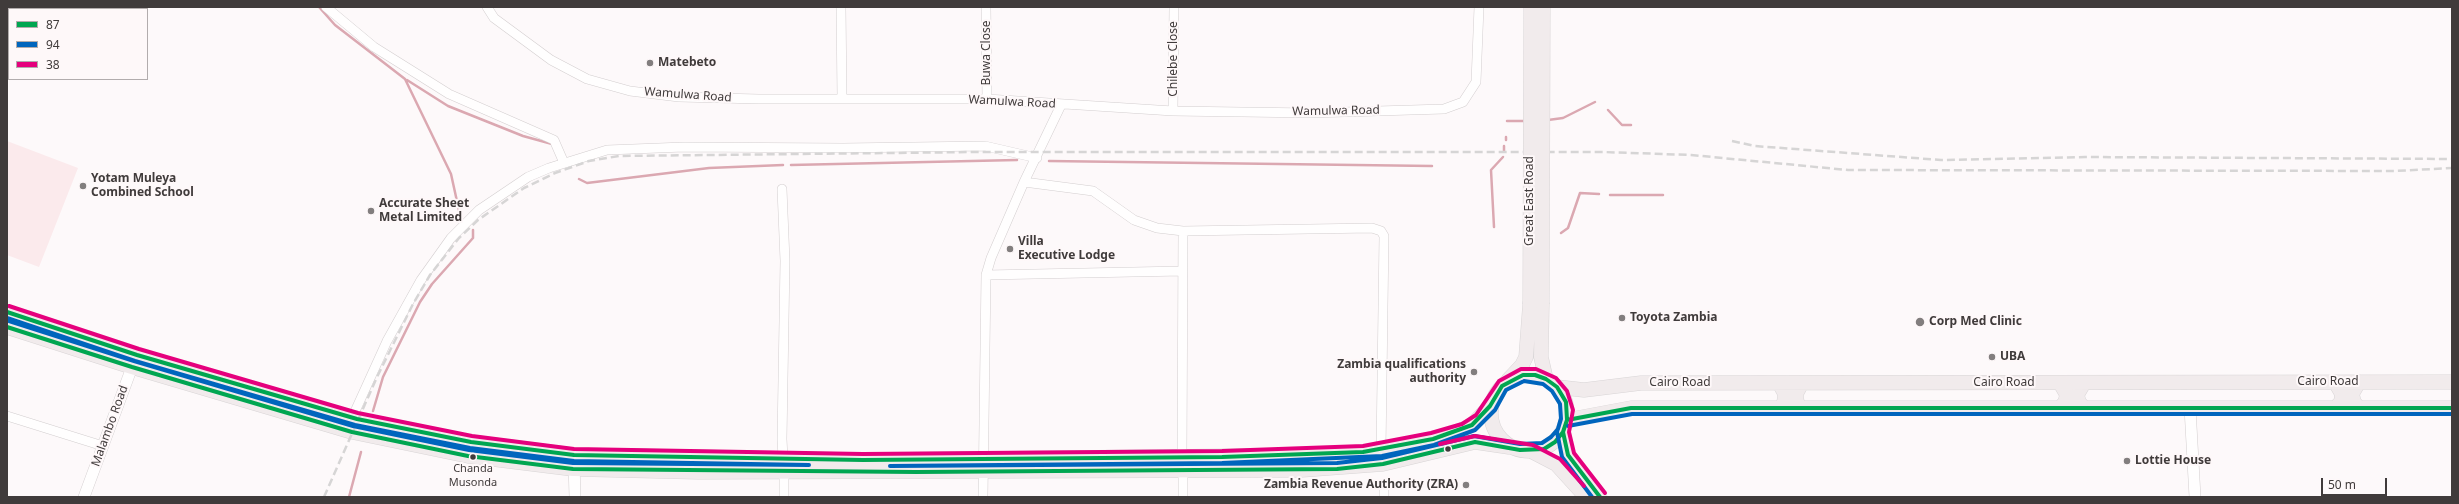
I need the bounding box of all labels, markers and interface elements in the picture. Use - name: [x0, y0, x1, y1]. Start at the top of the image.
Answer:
- legend: [8, 8, 148, 80]
- text: 87: [46, 16, 60, 33]
- street label: Buwa Close: [980, 21, 994, 85]
- street label: Chilebe Close: [1167, 21, 1181, 97]
- text: 94: [46, 36, 60, 53]
- text: 38: [46, 56, 60, 73]
- place label: Matebeto: [658, 56, 716, 70]
- marker: Matebeto: [645, 58, 655, 68]
- street label: Wamulwa Road: [644, 85, 732, 105]
- street label: Wamulwa Road: [968, 93, 1056, 111]
- street label: Wamulwa Road: [1292, 103, 1380, 119]
- street label: Great East Road: [1523, 156, 1537, 246]
- place label: Yotam Muleya Combined School: [91, 172, 194, 200]
- marker: Yotam Muleya Combined School: [78, 181, 88, 191]
- place label: Accurate Sheet Metal Limited: [379, 197, 469, 225]
- marker: Accurate Sheet Metal Limited: [366, 206, 376, 216]
- place label: Villa Executive Lodge: [1018, 235, 1115, 263]
- marker: Villa Executive Lodge: [1005, 244, 1015, 254]
- place label: Toyota Zambia: [1630, 311, 1717, 325]
- marker: Toyota Zambia: [1617, 313, 1627, 323]
- place label: Corp Med Clinic: [1929, 315, 2022, 329]
- marker: Corp Med Clinic: [1914, 316, 1926, 328]
- place label: UBA: [2000, 350, 2025, 364]
- marker: UBA: [1987, 352, 1997, 362]
- place label: Zambia qualifications authority: [1337, 358, 1466, 386]
- marker: Zambia qualifications authority: [1469, 367, 1479, 377]
- street label: Cairo Road: [2297, 375, 2359, 389]
- street label: Cairo Road: [1649, 376, 1711, 390]
- street label: Cairo Road: [1973, 376, 2035, 390]
- street label: Malambo Road: [89, 383, 131, 469]
- unlabelled marker: [1443, 444, 1453, 454]
- marker: Chanda Musonda: [468, 452, 478, 462]
- place label: Lottie House: [2135, 454, 2211, 468]
- marker: Lottie House: [2122, 456, 2132, 466]
- place label: Chanda Musonda: [449, 462, 497, 488]
- scale bar: [2323, 470, 2389, 496]
- text: 50 m: [2328, 476, 2356, 493]
- place label: Zambia Revenue Authority (ZRA): [1264, 478, 1458, 492]
- marker: Zambia Revenue Authority (ZRA): [1461, 480, 1471, 490]

